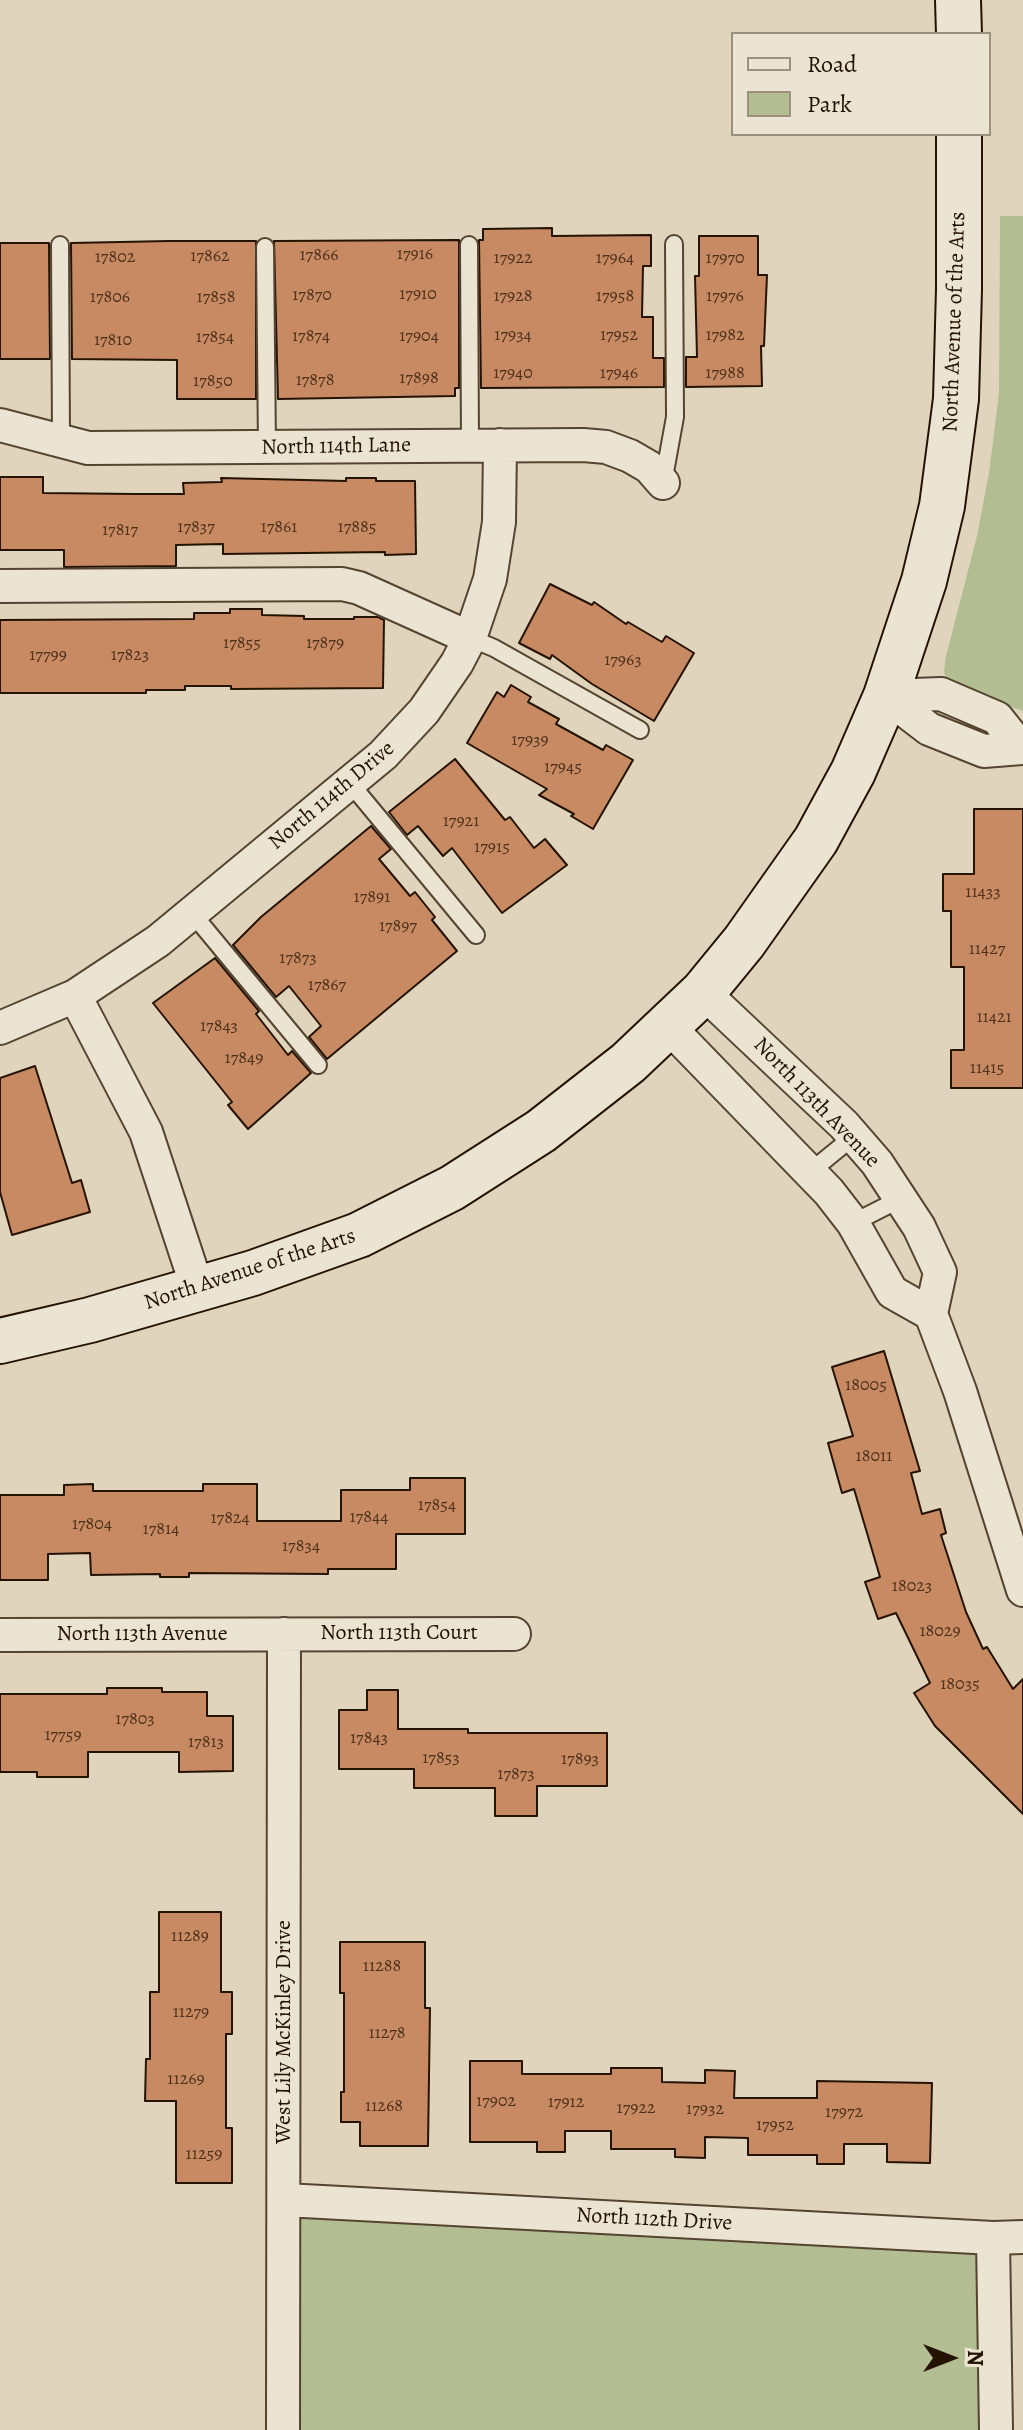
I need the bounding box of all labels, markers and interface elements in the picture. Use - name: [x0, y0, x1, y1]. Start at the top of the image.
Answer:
- legend: [731, 32, 991, 136]
- text: Road: [807, 48, 857, 80]
- text: Park: [807, 88, 852, 120]
- street label: North Avenue of the Arts: [938, 211, 972, 433]
- house number: 17916: [397, 244, 433, 266]
- house number: 17866: [299, 245, 339, 267]
- house number: 17862: [190, 246, 230, 268]
- house number: 17802: [95, 247, 135, 269]
- house number: 17922: [493, 248, 533, 270]
- house number: 17964: [596, 248, 634, 270]
- house number: 17970: [705, 248, 745, 270]
- house number: 17910: [399, 284, 437, 306]
- house number: 17870: [292, 285, 332, 307]
- house number: 17928: [493, 286, 533, 308]
- house number: 17958: [596, 286, 634, 308]
- house number: 17976: [706, 286, 744, 308]
- house number: 17806: [90, 287, 130, 309]
- house number: 17858: [197, 287, 235, 309]
- house number: 17934: [494, 325, 532, 347]
- house number: 17952: [600, 325, 638, 347]
- house number: 17982: [705, 325, 745, 347]
- house number: 17874: [292, 326, 330, 348]
- house number: 17904: [399, 326, 439, 348]
- house number: 17854: [196, 327, 234, 349]
- house number: 17810: [94, 330, 132, 352]
- house number: 17940: [493, 363, 533, 385]
- house number: 17946: [600, 363, 638, 385]
- house number: 17988: [705, 363, 745, 385]
- house number: 17898: [399, 368, 439, 390]
- house number: 17878: [296, 370, 334, 392]
- house number: 17850: [193, 371, 233, 393]
- street label: North 114th Lane: [261, 432, 411, 462]
- house number: 17837: [177, 517, 215, 539]
- house number: 17861: [261, 517, 297, 539]
- house number: 17885: [338, 517, 376, 539]
- house number: 17817: [102, 520, 138, 542]
- house number: 17855: [223, 633, 261, 655]
- house number: 17879: [306, 633, 344, 655]
- house number: 17799: [29, 645, 67, 667]
- house number: 17823: [111, 645, 149, 667]
- house number: 17963: [604, 650, 642, 672]
- house number: 17939: [511, 730, 549, 752]
- street label: North 114th Drive: [264, 736, 400, 856]
- house number: 17945: [544, 757, 582, 779]
- house number: 17921: [443, 811, 479, 833]
- house number: 17915: [474, 837, 510, 859]
- house number: 11433: [965, 882, 1001, 904]
- house number: 17891: [354, 887, 390, 909]
- house number: 17897: [379, 916, 417, 938]
- house number: 11427: [969, 939, 1005, 961]
- house number: 17873: [279, 948, 317, 970]
- house number: 17867: [308, 975, 346, 997]
- house number: 11421: [976, 1007, 1012, 1029]
- house number: 17843: [200, 1016, 238, 1038]
- street label: North 113th Avenue: [747, 1032, 885, 1174]
- house number: 17849: [225, 1048, 263, 1070]
- house number: 11415: [970, 1058, 1004, 1080]
- street label: North Avenue of the Arts: [141, 1223, 359, 1317]
- house number: 18005: [845, 1375, 887, 1397]
- house number: 18011: [856, 1446, 892, 1468]
- house number: 17854: [418, 1495, 456, 1517]
- house number: 17844: [350, 1507, 388, 1529]
- house number: 17824: [210, 1508, 250, 1530]
- house number: 17804: [72, 1514, 112, 1536]
- house number: 17814: [143, 1519, 179, 1541]
- house number: 17834: [282, 1536, 320, 1558]
- house number: 18023: [892, 1576, 932, 1598]
- street label: North 113th Court: [320, 1621, 478, 1647]
- house number: 18029: [919, 1621, 961, 1643]
- street label: North 113th Avenue: [56, 1622, 228, 1648]
- house number: 18035: [940, 1674, 980, 1696]
- house number: 17803: [115, 1709, 155, 1731]
- house number: 17759: [44, 1725, 82, 1747]
- house number: 17843: [350, 1728, 388, 1750]
- house number: 17813: [188, 1732, 224, 1754]
- house number: 17853: [422, 1748, 460, 1770]
- house number: 17893: [561, 1749, 599, 1771]
- house number: 17873: [497, 1764, 535, 1786]
- street label: West Lily McKinley Drive: [272, 1920, 298, 2144]
- house number: 11289: [171, 1926, 209, 1948]
- house number: 11288: [363, 1956, 401, 1978]
- house number: 11279: [173, 2002, 209, 2024]
- house number: 11278: [368, 2023, 406, 2045]
- house number: 11269: [167, 2069, 205, 2091]
- house number: 17902: [476, 2091, 516, 2113]
- house number: 17912: [548, 2092, 584, 2114]
- house number: 11268: [365, 2096, 403, 2118]
- house number: 17922: [616, 2098, 656, 2120]
- house number: 17932: [686, 2099, 724, 2121]
- house number: 17972: [825, 2102, 863, 2124]
- house number: 17952: [756, 2115, 794, 2137]
- house number: 11259: [186, 2144, 222, 2166]
- street label: North 112th Drive: [575, 2203, 733, 2237]
- north arrow: [911, 2318, 991, 2398]
- text: N: [960, 2350, 990, 2366]

